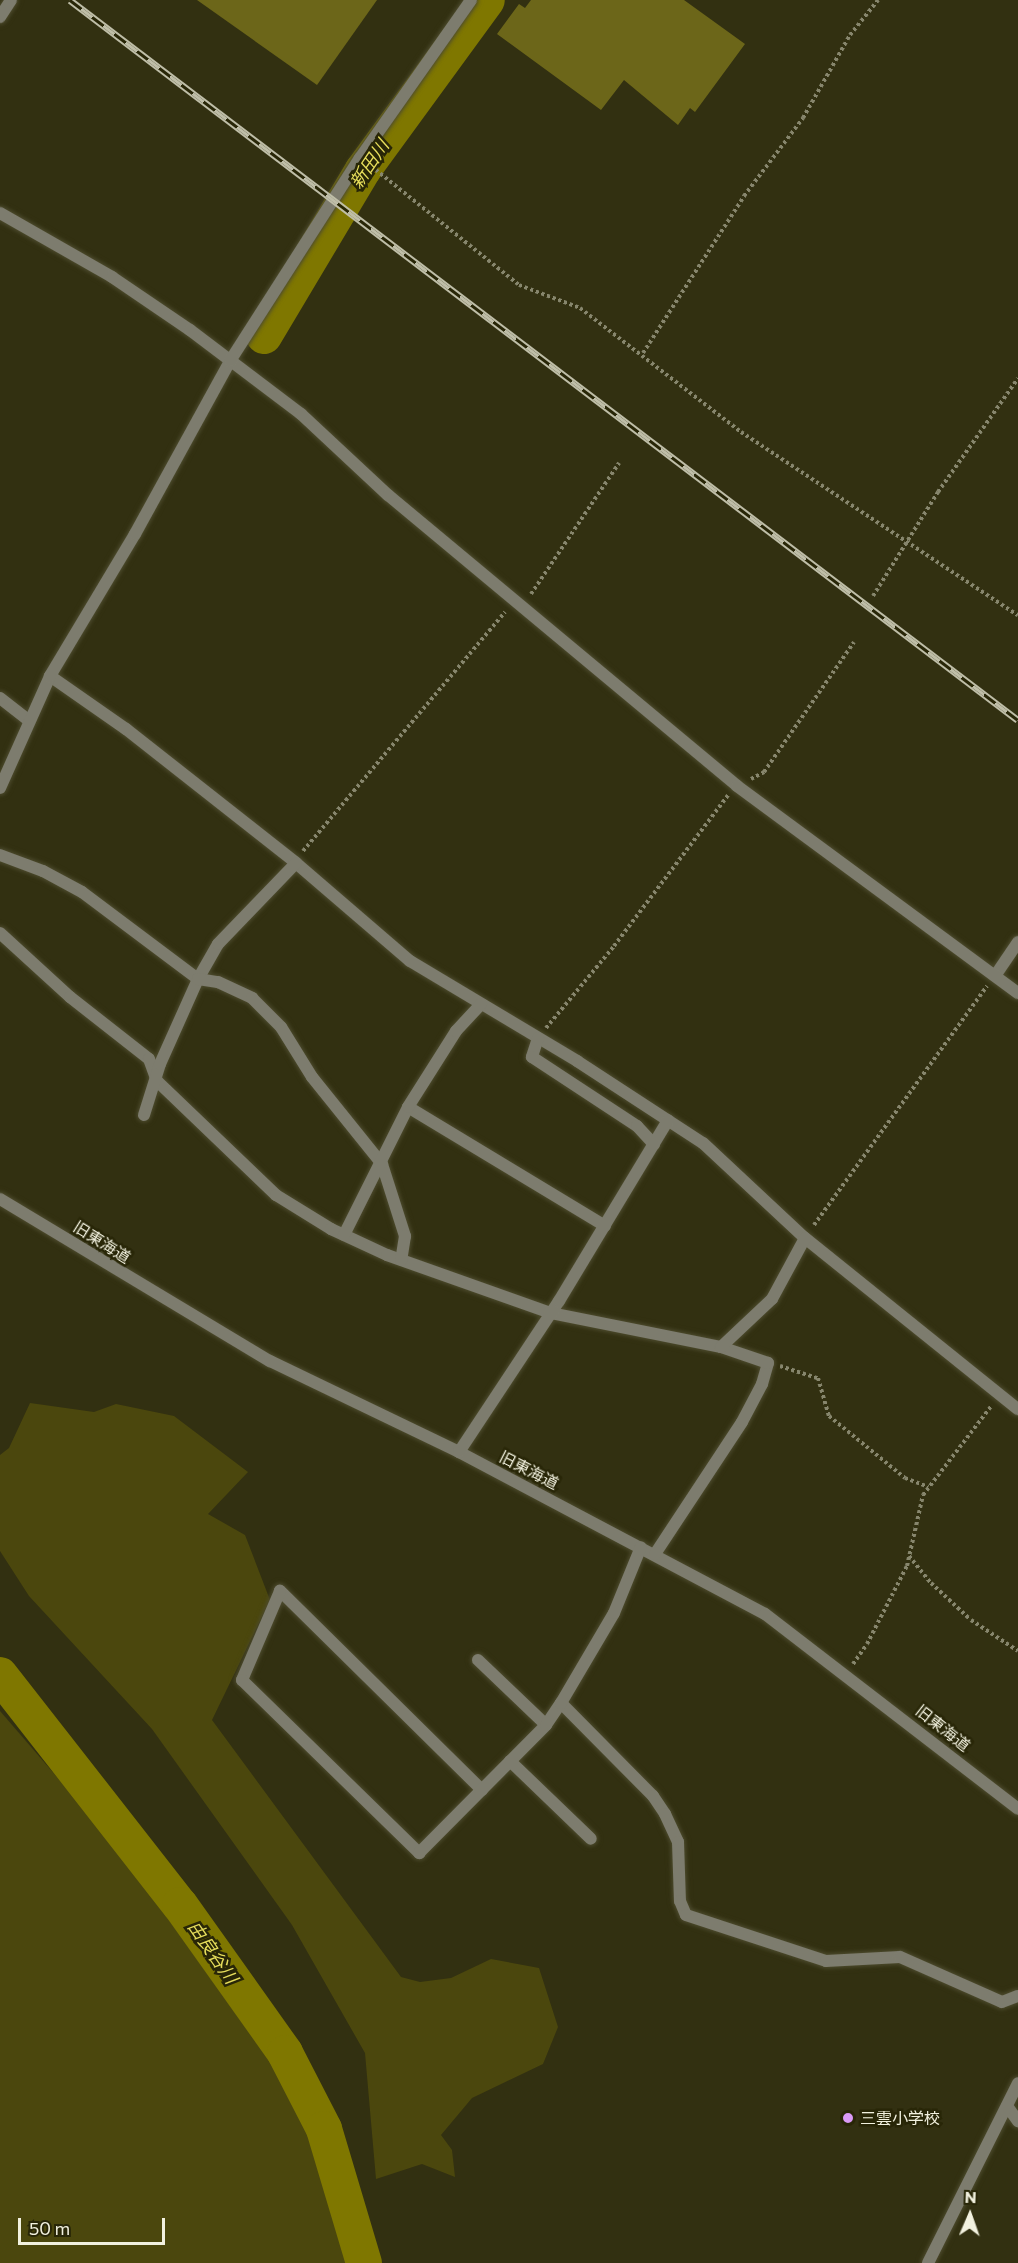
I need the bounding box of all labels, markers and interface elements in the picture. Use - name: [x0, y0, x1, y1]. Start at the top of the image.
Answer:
- water label: 新田川: [345, 136, 393, 192]
- street label: 旧東海道: [70, 1217, 134, 1267]
- street label: 旧東海道: [496, 1447, 562, 1493]
- street label: 旧東海道: [912, 1701, 974, 1755]
- water label: 由良谷川: [184, 1916, 242, 1988]
- place label: 三雲小学校: [860, 2108, 940, 2128]
- marker: 三雲小学校: [841, 2111, 855, 2125]
- north arrow: [940, 2185, 1000, 2245]
- text: N: [964, 2187, 977, 2206]
- scale bar: [21, 2206, 168, 2244]
- text: 50 m: [29, 2217, 70, 2239]

